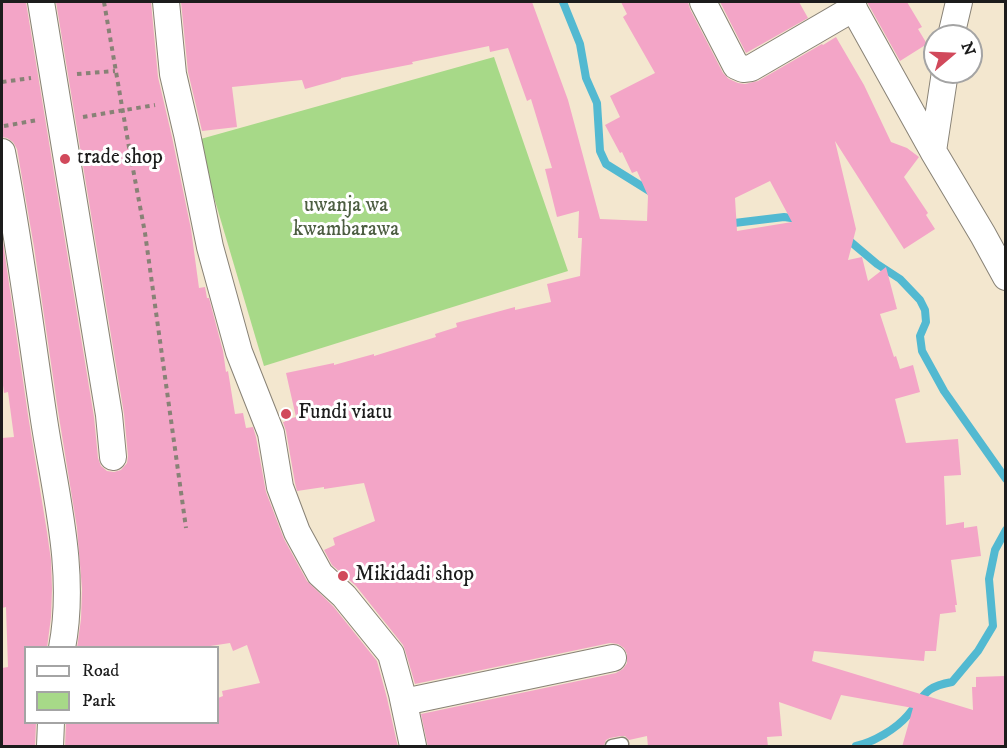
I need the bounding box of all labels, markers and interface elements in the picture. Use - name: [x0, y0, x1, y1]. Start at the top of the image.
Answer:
- north arrow: [923, 24, 983, 84]
- text: N: [957, 39, 980, 58]
- place label: trade shop: [77, 146, 163, 172]
- marker: trade shop: [58, 152, 72, 166]
- park label: uwanja wa kwambarawa: [293, 194, 399, 244]
- place label: Fundi viatu: [298, 401, 392, 427]
- marker: Fundi viatu: [279, 407, 293, 421]
- place label: Mikidadi shop: [355, 563, 474, 589]
- marker: Mikidadi shop: [336, 569, 350, 583]
- legend: [24, 646, 219, 724]
- text: Road: [82, 660, 119, 682]
- text: Park: [82, 690, 116, 712]

